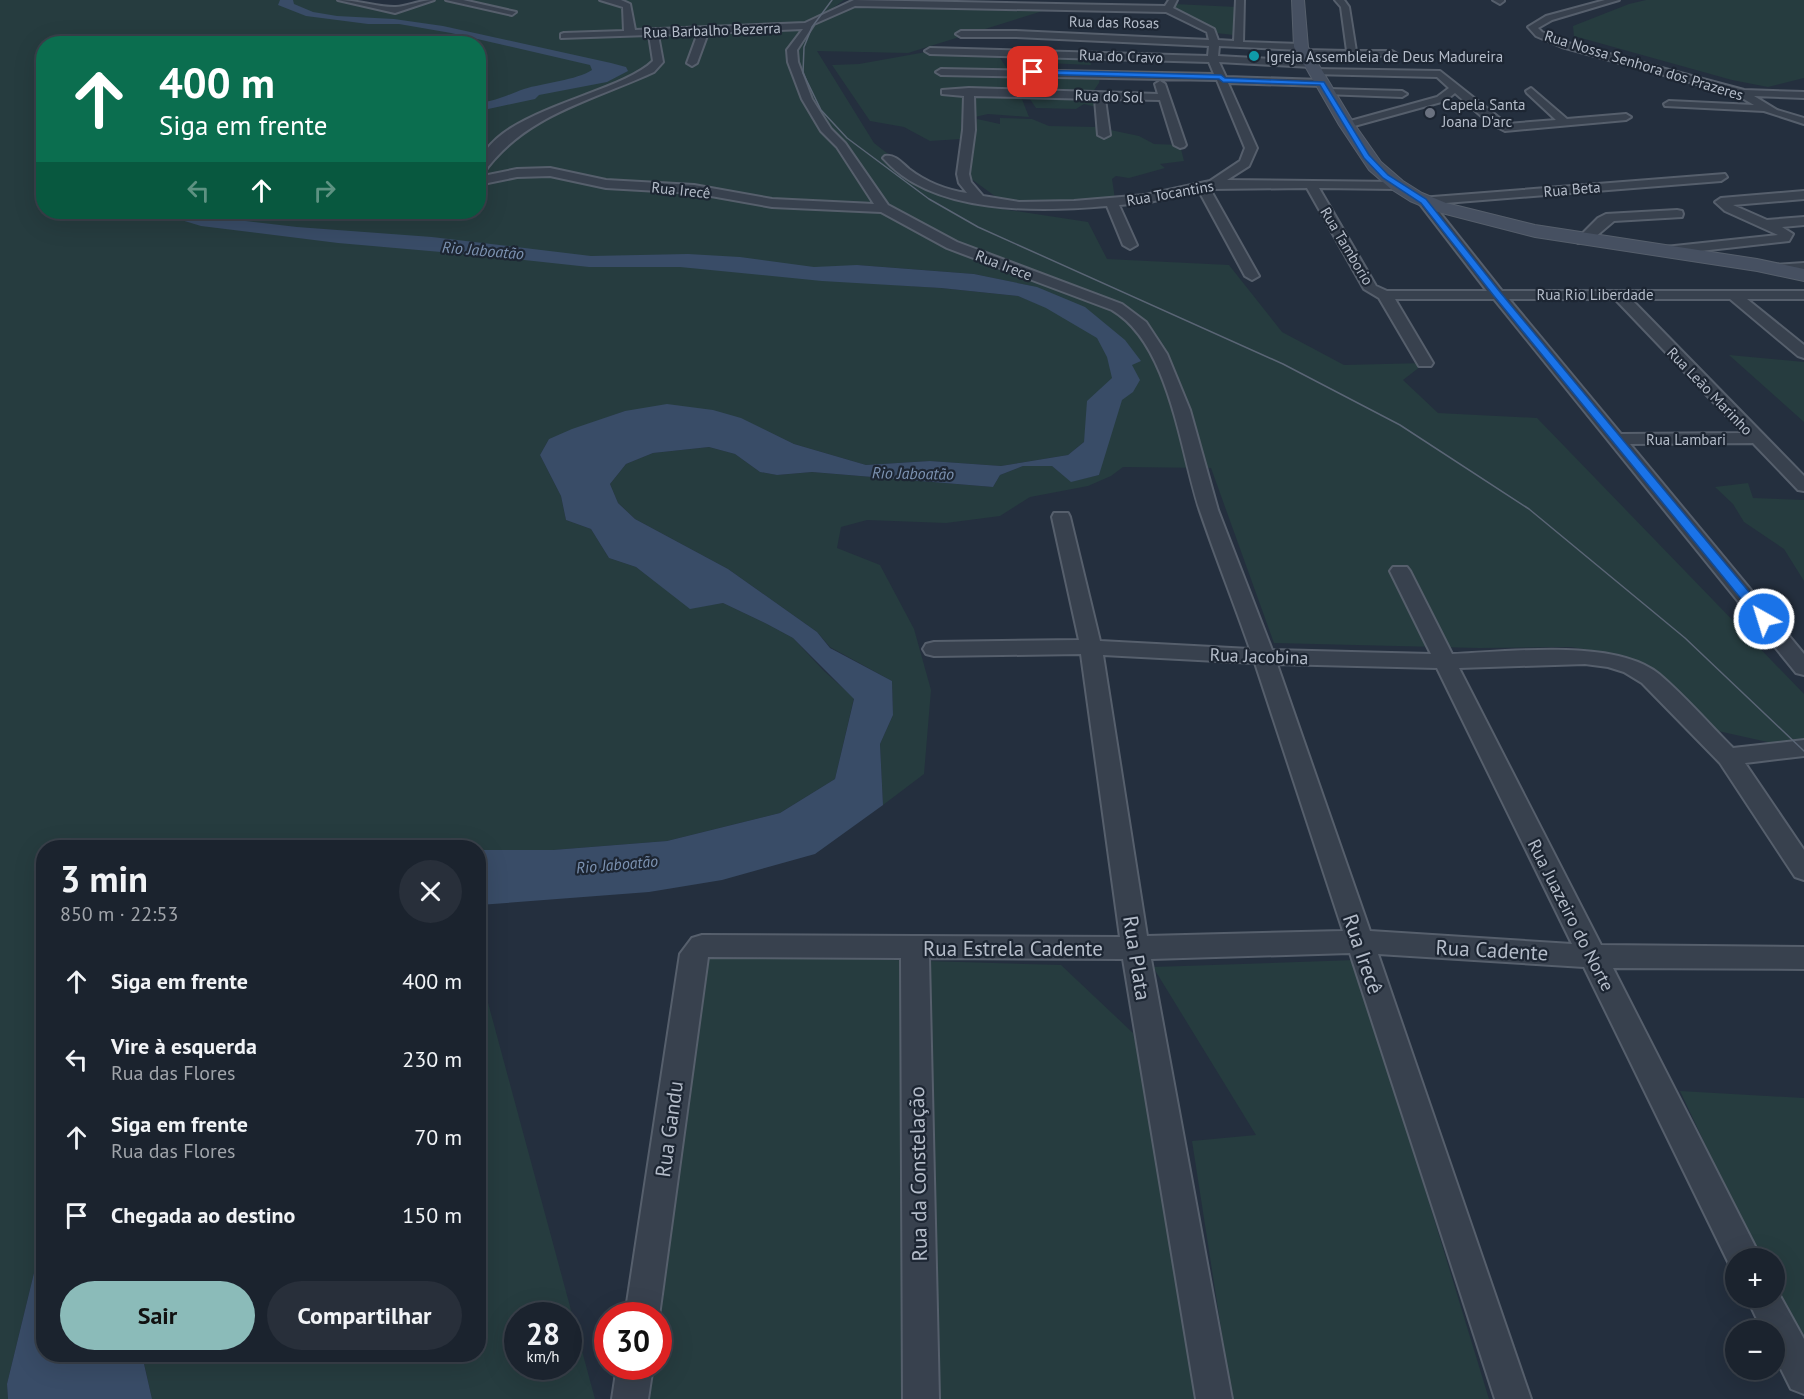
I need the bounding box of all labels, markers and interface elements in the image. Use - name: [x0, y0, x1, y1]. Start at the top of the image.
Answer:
- street label: Rua das Rosas: [1069, 12, 1159, 32]
- street label: Rua Barbalho Bezerra: [643, 18, 781, 42]
- street label: Rua Nossa Senhora dos Prazeres: [1542, 26, 1746, 104]
- street label: Rua do Cravo: [1078, 45, 1164, 67]
- pin: [1007, 46, 1058, 97]
- place label: Igreja Assembleia de Deus Madureira: [1266, 47, 1503, 66]
- marker: Igreja Assembleia de Deus Madureira: [1247, 49, 1261, 63]
- text: 400 m: [159, 55, 275, 110]
- icon: arrive: [1016, 55, 1049, 88]
- icon: ahead: [60, 60, 138, 138]
- street label: Rua do Sol: [1074, 85, 1144, 107]
- place label: Capela Santa Joana D'arc: [1441, 95, 1525, 131]
- marker: Capela Santa Joana D'arc: [1423, 106, 1437, 120]
- text: Siga em frente: [159, 108, 327, 142]
- icon: left: [182, 174, 215, 207]
- icon: ahead: [245, 174, 278, 207]
- icon: right: [308, 174, 341, 207]
- street label: Rua Tocantins: [1125, 176, 1215, 210]
- street label: Rua Irecê: [651, 177, 711, 203]
- street label: Rua Beta: [1543, 177, 1601, 201]
- street label: Rua Tamborio: [1316, 204, 1378, 288]
- water label: Rio Jaboatão: [441, 236, 525, 264]
- street label: Rua Irece: [973, 246, 1035, 284]
- street label: Rua Rio Liberdade: [1536, 285, 1654, 304]
- street label: Rua Leão Marinho: [1663, 343, 1757, 439]
- street label: Rua Lambari: [1646, 430, 1726, 449]
- water label: Rio Jaboatão: [872, 462, 954, 484]
- position arrow: [1732, 587, 1796, 651]
- street label: Rua Jacobina: [1209, 643, 1309, 669]
- street label: Rua Juazeiro do Norte: [1523, 835, 1619, 995]
- water label: Rio Jaboatão: [575, 850, 659, 878]
- text: 3 min: [60, 855, 148, 902]
- button: close: [399, 860, 462, 923]
- text: 850 m · 22:53: [60, 901, 178, 927]
- street label: Rua Irecê: [1337, 910, 1389, 998]
- street label: Rua Plata: [1117, 914, 1157, 1002]
- street label: Rua Cadente: [1435, 934, 1549, 966]
- street label: Rua Estrela Cadente: [923, 935, 1103, 962]
- icon: ahead: [60, 965, 93, 998]
- text: Siga em frente: [111, 967, 248, 995]
- text: 400 m: [402, 967, 462, 995]
- text: Vire à esquerda: [111, 1032, 257, 1060]
- icon: left: [60, 1043, 93, 1076]
- text: 230 m: [402, 1045, 462, 1073]
- text: Rua das Flores: [111, 1060, 235, 1086]
- street label: Rua Gandu: [649, 1079, 689, 1179]
- street label: Rua da Constelação: [903, 1086, 933, 1262]
- text: Siga em frente: [111, 1110, 248, 1138]
- icon: ahead: [60, 1121, 93, 1154]
- text: 70 m: [414, 1123, 462, 1151]
- text: Rua das Flores: [111, 1138, 235, 1164]
- icon: arrive: [60, 1199, 93, 1232]
- text: Chegada ao destino: [111, 1201, 295, 1229]
- text: 150 m: [402, 1201, 462, 1229]
- map controls: [1725, 1248, 1785, 1380]
- button: +: [1725, 1248, 1785, 1308]
- button: Sair: [60, 1281, 255, 1350]
- button: Compartilhar: [267, 1281, 462, 1350]
- speed limit sign: 30: [594, 1302, 672, 1380]
- text: 28: [526, 1314, 560, 1353]
- button: −: [1725, 1320, 1785, 1380]
- text: km/h: [527, 1347, 559, 1366]

